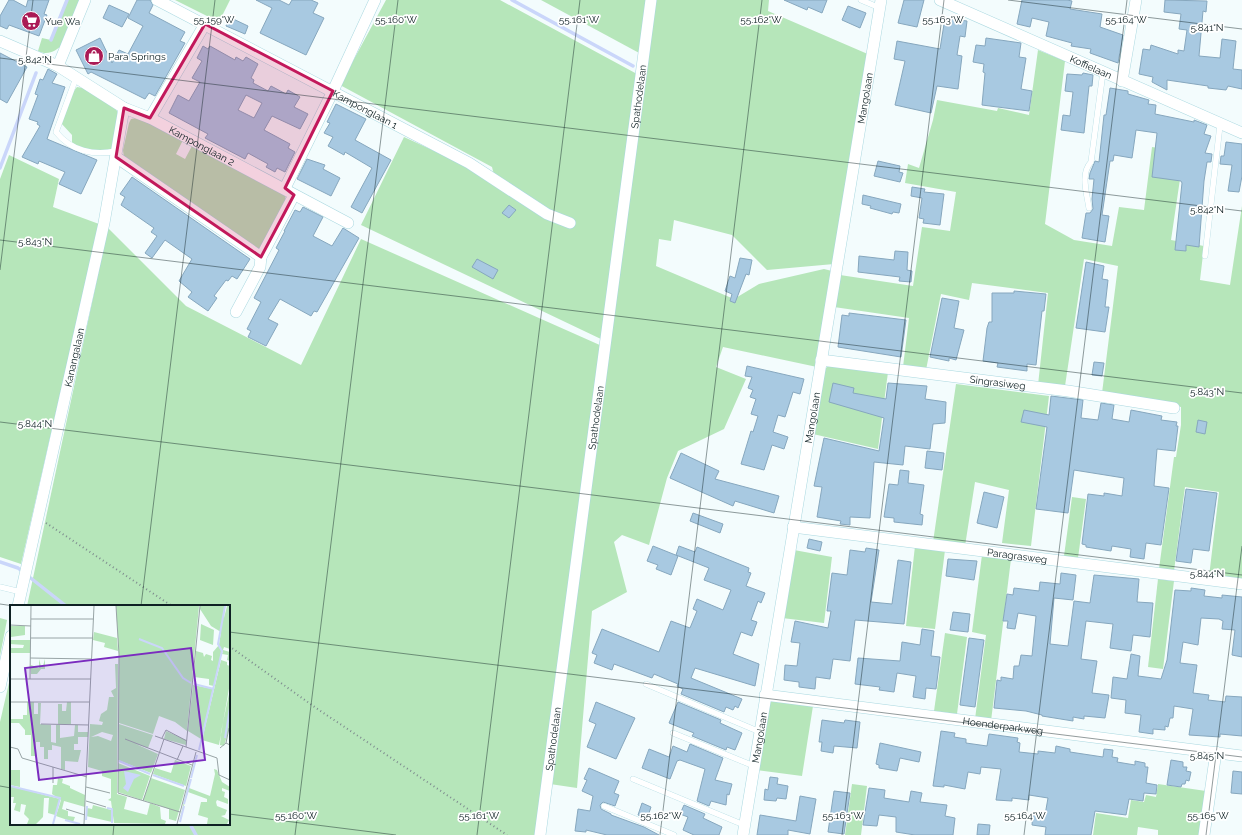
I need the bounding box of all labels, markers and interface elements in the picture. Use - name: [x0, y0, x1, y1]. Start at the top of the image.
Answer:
- supermarket icon: Yue Wa: [20, 10, 42, 32]
- text: 55.159°W: [193, 14, 235, 25]
- text: 55.160°W: [375, 14, 418, 25]
- text: 55.161°W: [559, 14, 600, 25]
- text: 55.162°W: [740, 14, 782, 25]
- text: 55.163°W: [922, 14, 964, 25]
- text: 55.164°W: [1105, 14, 1147, 25]
- place label: Yue Wa: [45, 16, 80, 27]
- text: 5.841°N: [1190, 22, 1224, 33]
- shop icon: Para Springs: [83, 45, 105, 67]
- place label: Para Springs: [108, 51, 166, 62]
- street label: Koffielaan: [1068, 52, 1114, 81]
- text: 5.842°N: [18, 54, 52, 65]
- street label: Spathodelaan: [628, 64, 648, 129]
- street label: Mangolaan: [855, 71, 874, 124]
- street label: Kamponglaan 1: [331, 87, 400, 131]
- street label: Kamponglaan 2: [167, 124, 237, 167]
- text: 5.842°N: [1190, 204, 1224, 215]
- text: 5.843°N: [18, 236, 52, 247]
- street label: Kanangalaan: [62, 326, 86, 388]
- street label: Singrasiweg: [969, 373, 1026, 391]
- street label: Spathodelaan: [586, 385, 605, 450]
- text: 5.843°N: [1190, 386, 1224, 397]
- street label: Mangolaan: [802, 391, 822, 444]
- text: 5.844°N: [18, 418, 52, 429]
- street label: Paragrasweg: [987, 546, 1048, 565]
- text: 5.844°N: [1190, 568, 1224, 579]
- inset map: [10, 605, 230, 825]
- street label: Spathodelaan: [543, 706, 562, 772]
- street label: Mangolaan: [750, 711, 769, 764]
- street label: Hoenderparkweg: [962, 715, 1044, 736]
- text: 5.845°N: [1190, 750, 1224, 761]
- text: 55.160°W: [275, 810, 318, 821]
- text: 55.161°W: [459, 810, 500, 821]
- text: 55.162°W: [640, 810, 682, 821]
- text: 55.163°W: [822, 810, 864, 821]
- text: 55.164°W: [1004, 810, 1046, 821]
- text: 55.165°W: [1187, 810, 1229, 821]

